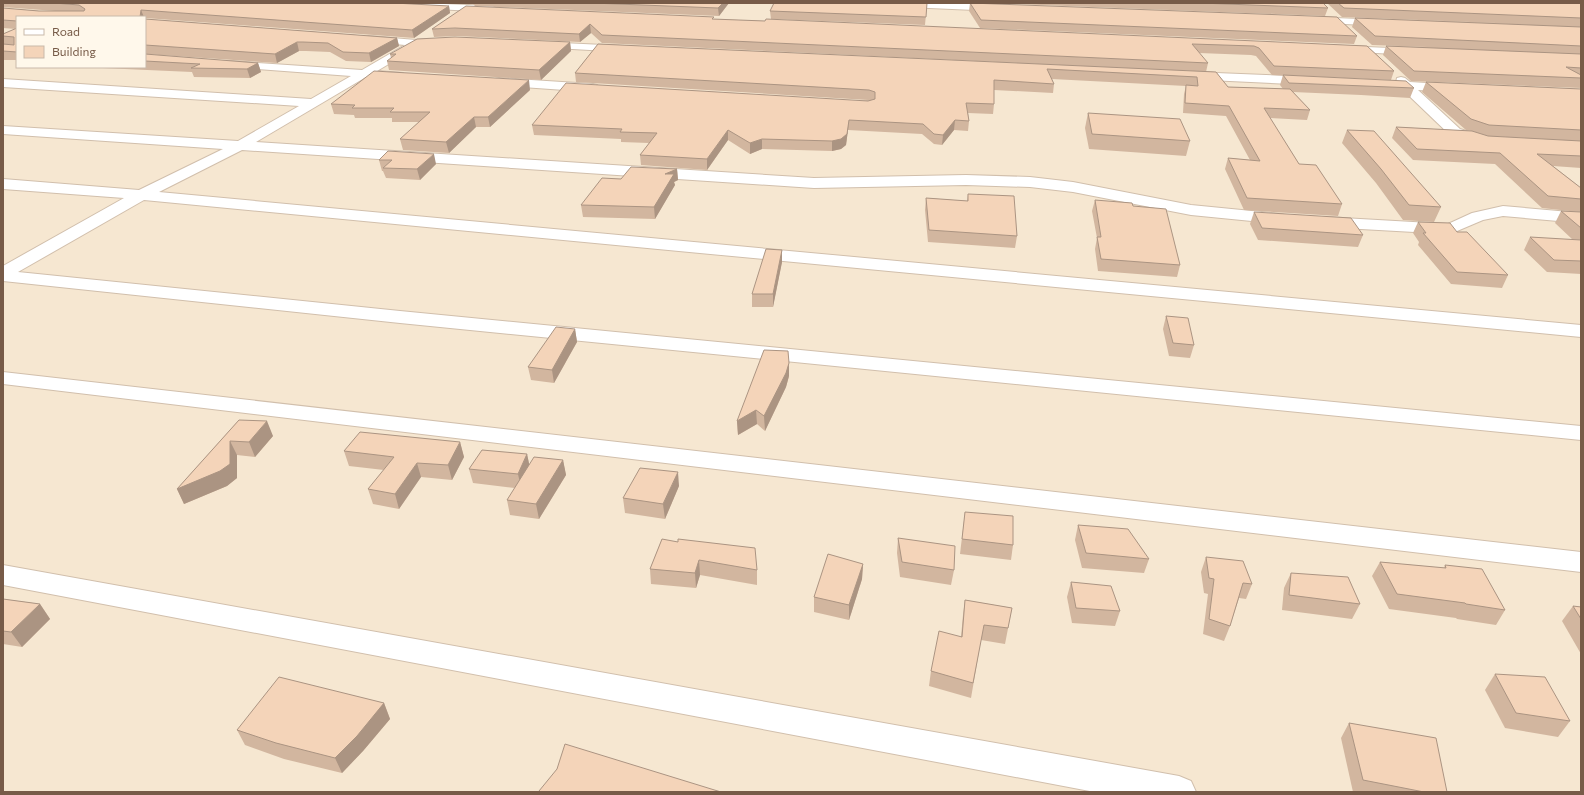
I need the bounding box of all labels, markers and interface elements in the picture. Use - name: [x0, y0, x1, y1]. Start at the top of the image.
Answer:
- legend: [16, 16, 146, 68]
- text: Road: [52, 24, 80, 38]
- text: Building: [52, 44, 96, 58]

